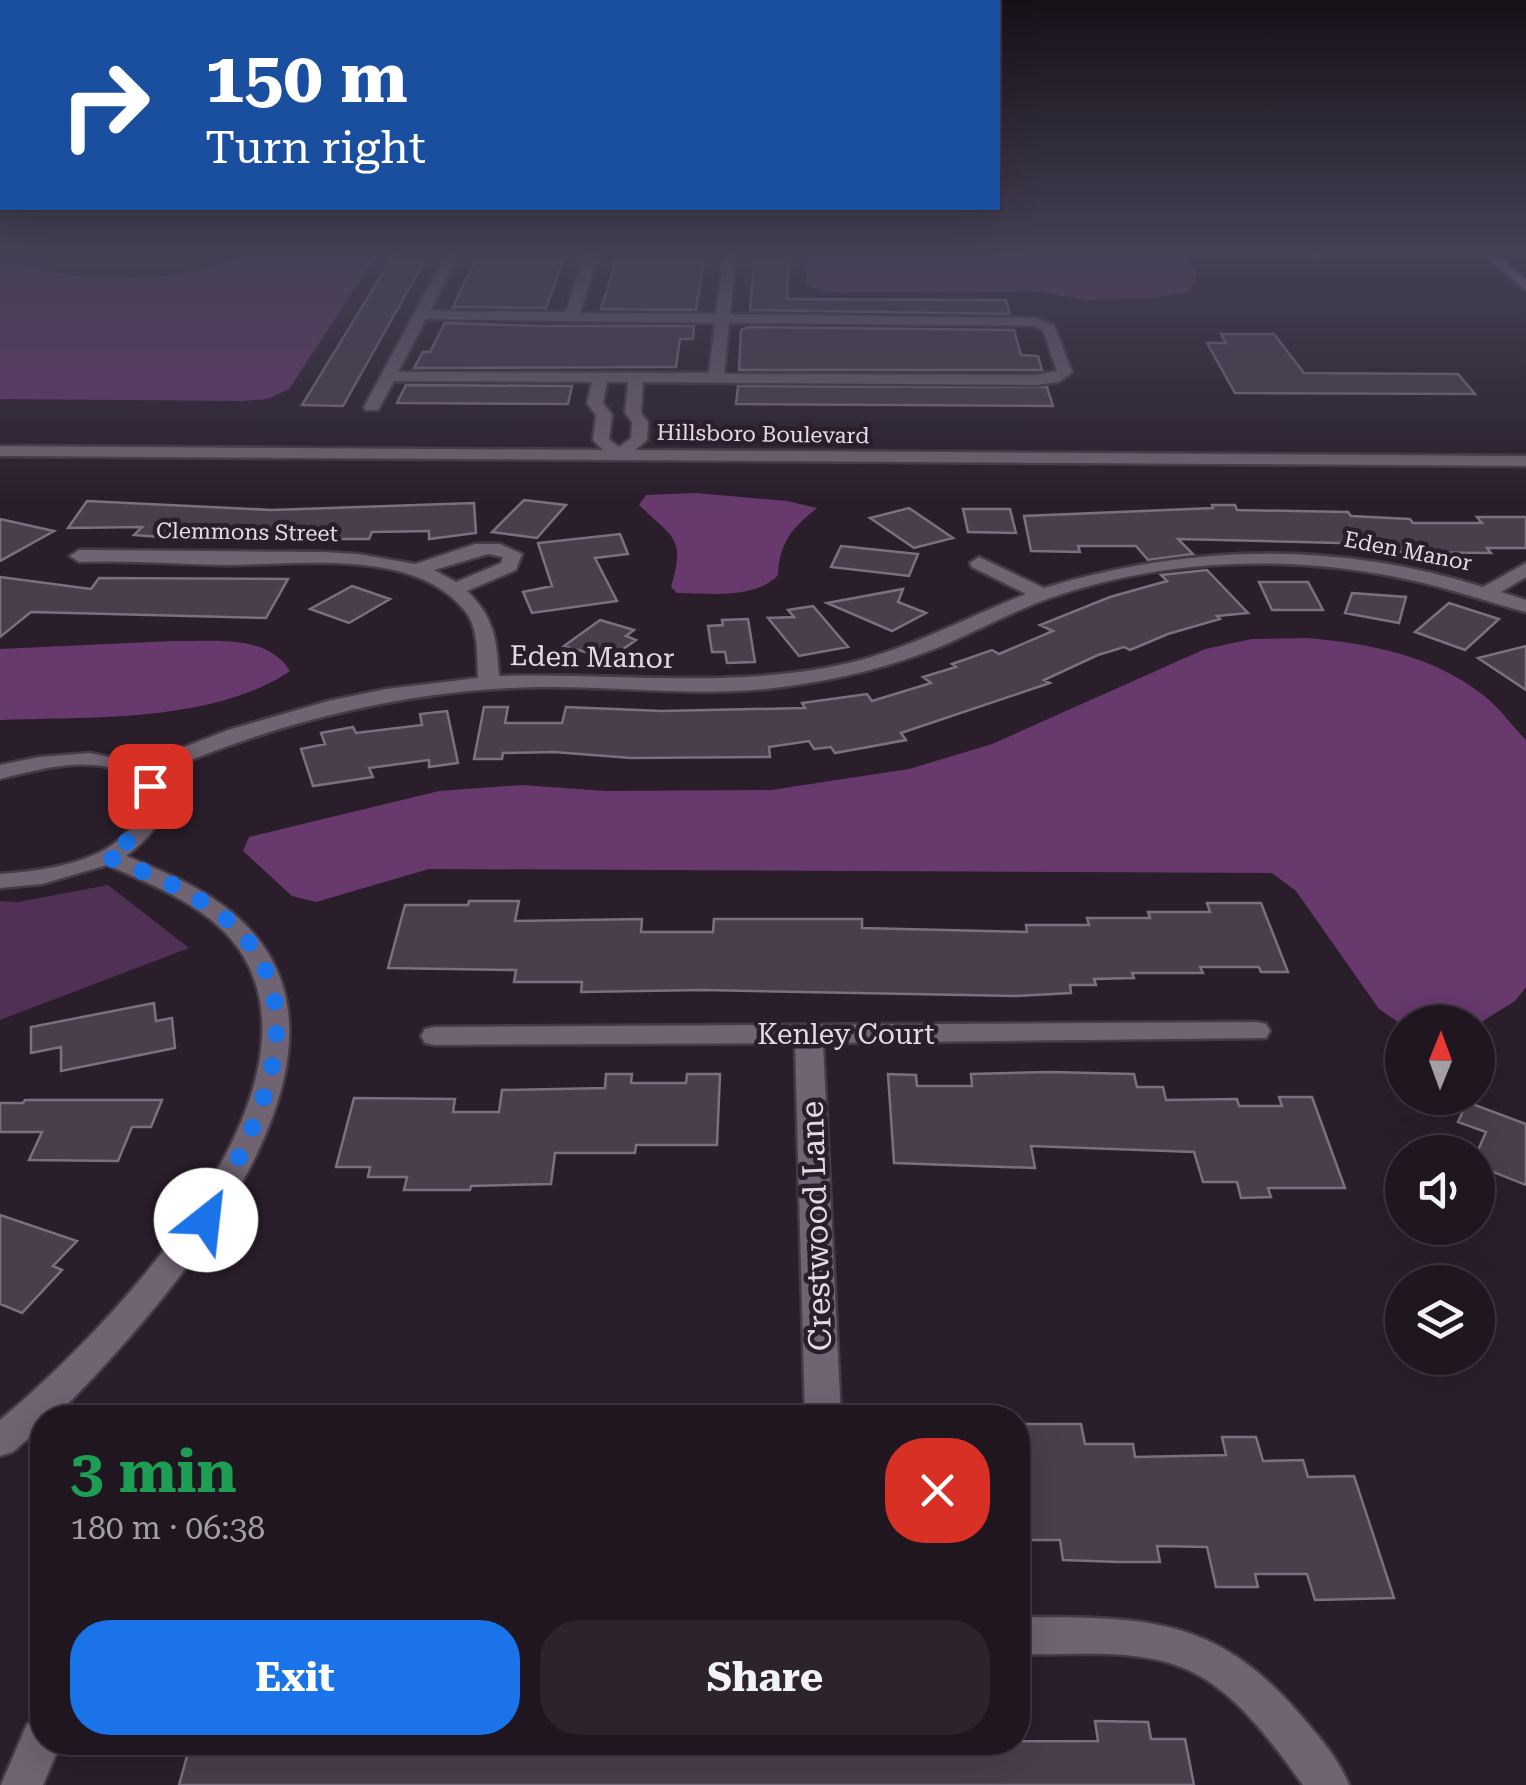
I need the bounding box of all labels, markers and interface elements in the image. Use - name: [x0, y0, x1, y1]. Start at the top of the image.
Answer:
- text: 150 m: [205, 37, 408, 119]
- icon: right: [40, 40, 170, 170]
- text: Turn right: [205, 121, 426, 174]
- street label: Hillsboro Boulevard: [656, 420, 870, 448]
- street label: Clemmons Street: [156, 518, 338, 546]
- street label: Eden Manor: [1342, 526, 1474, 576]
- street label: Eden Manor: [509, 639, 675, 675]
- pin: [108, 744, 193, 829]
- icon: arrive: [123, 759, 178, 814]
- north arrow: [1385, 1005, 1495, 1115]
- map controls: [1385, 1005, 1495, 1375]
- street label: Kenley Court: [757, 1018, 935, 1051]
- street label: Crestwood Lane: [793, 1100, 839, 1352]
- button: sound: [1385, 1135, 1495, 1245]
- position arrow: [154, 1168, 258, 1272]
- button: layers: [1385, 1265, 1495, 1375]
- text: 3 min: [70, 1436, 237, 1507]
- button: close: [885, 1438, 990, 1543]
- text: 180 m · 06:38: [70, 1509, 265, 1547]
- button: Exit: [70, 1620, 520, 1735]
- button: Share: [540, 1620, 990, 1735]

